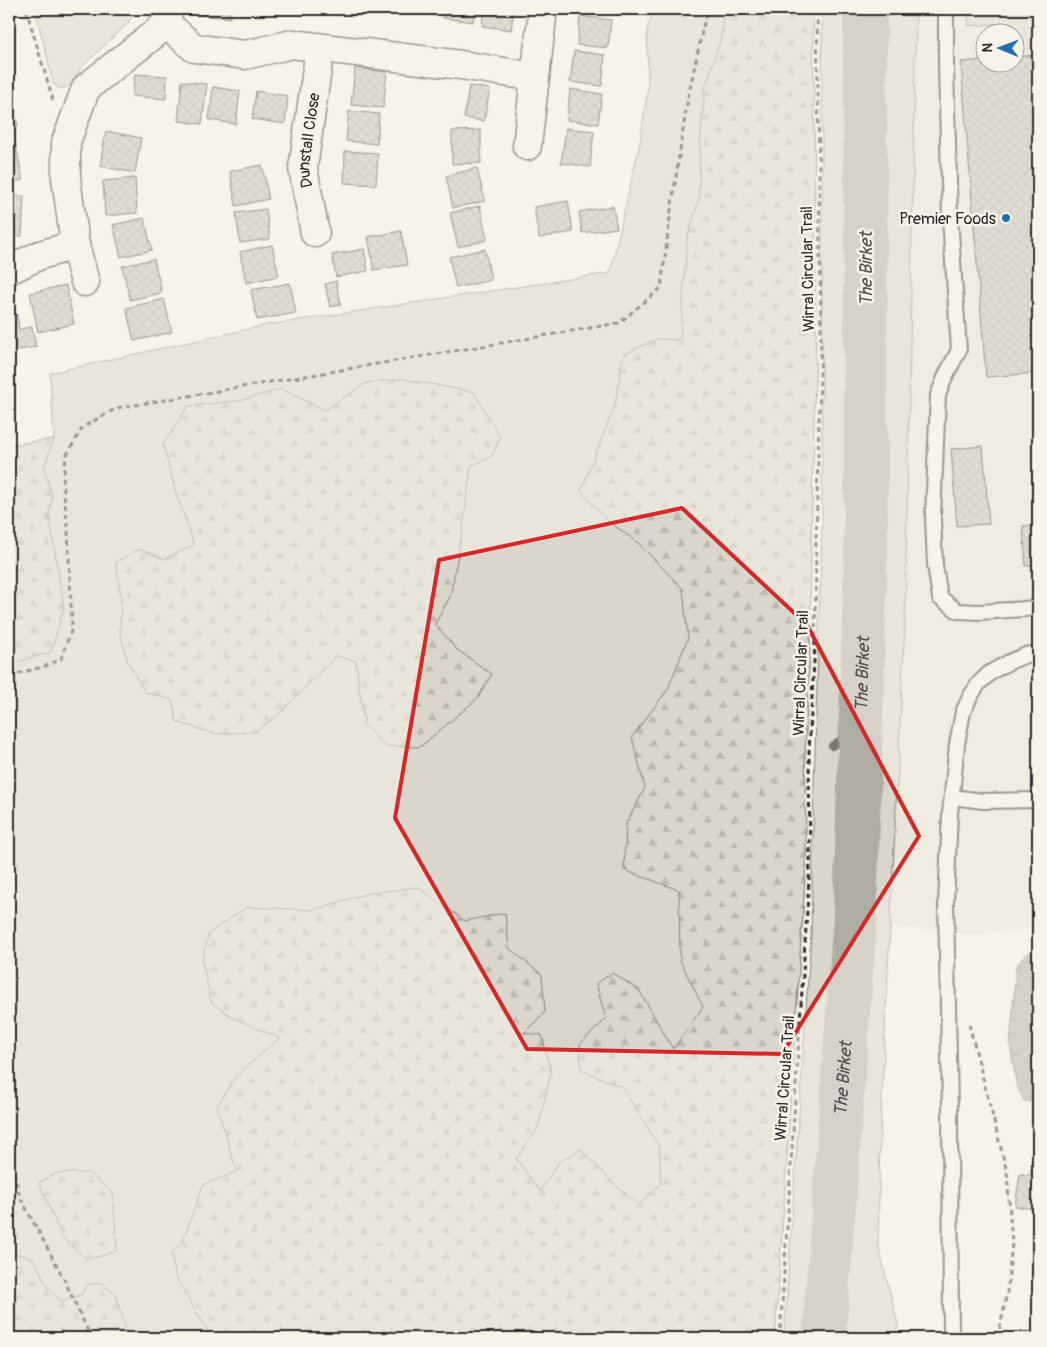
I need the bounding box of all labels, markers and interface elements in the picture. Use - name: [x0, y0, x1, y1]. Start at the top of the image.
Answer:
- north arrow: [974, 22, 1024, 72]
- text: N: [979, 43, 996, 53]
- street label: Dunstall Close: [294, 91, 325, 189]
- street label: Wirral Circular Trail: [797, 206, 819, 332]
- place label: Premier Foods: [899, 209, 996, 229]
- marker: Premier Foods: [1000, 212, 1012, 224]
- water label: The Birket: [855, 230, 878, 306]
- street label: Wirral Circular Trail: [789, 610, 813, 736]
- water label: The Birket: [850, 635, 875, 712]
- street label: Wirral Circular Trail: [771, 1015, 799, 1142]
- water label: The Birket: [829, 1039, 858, 1117]

